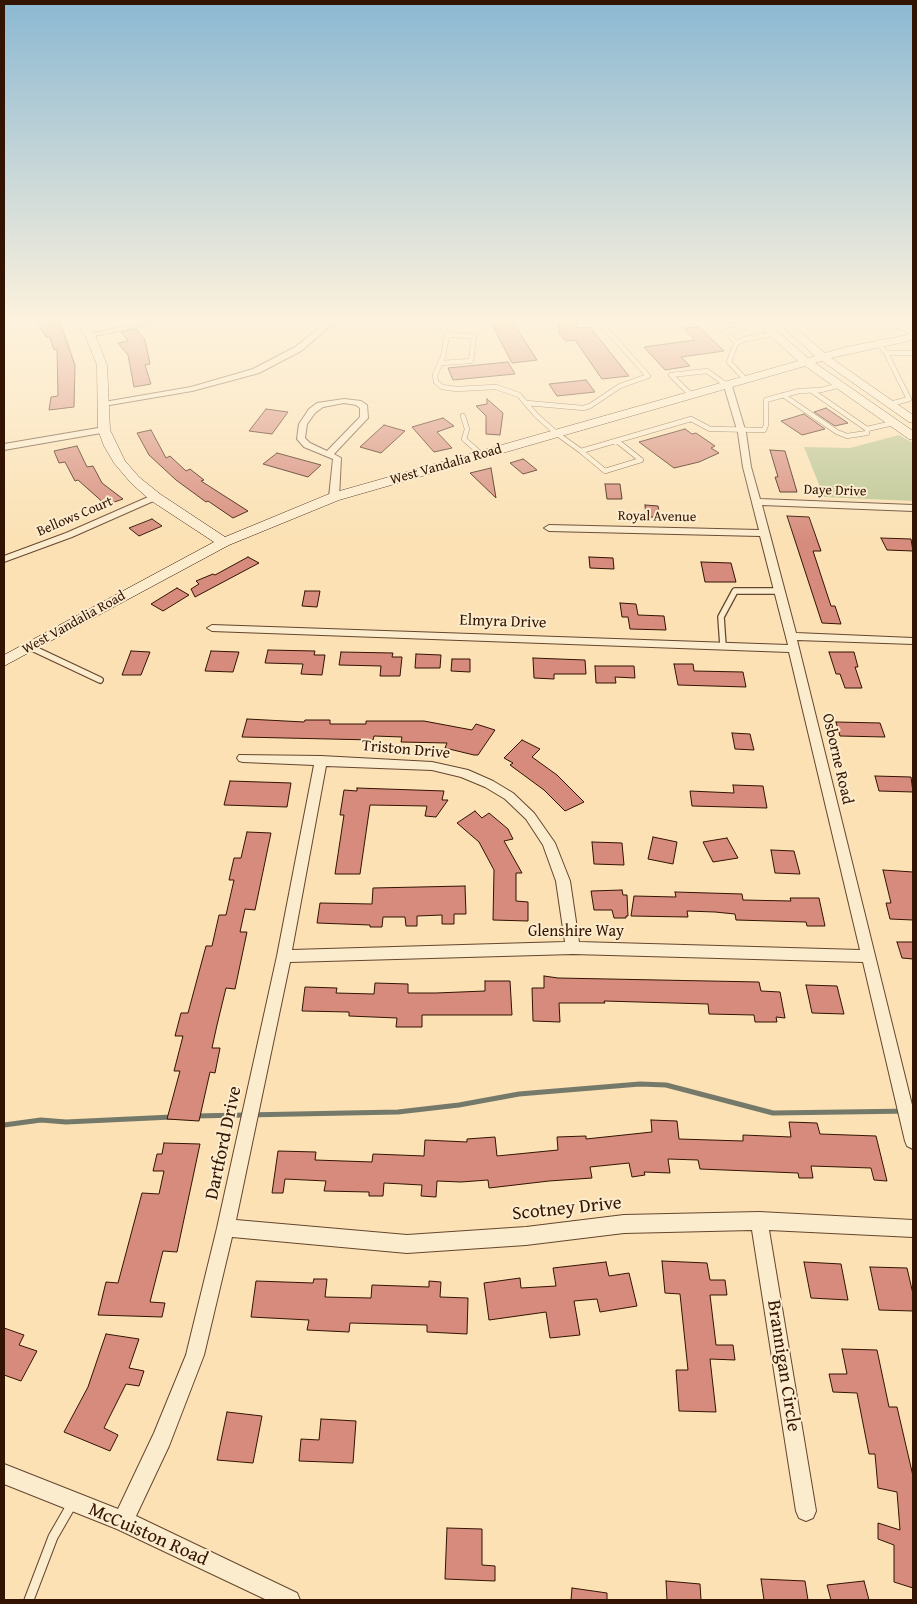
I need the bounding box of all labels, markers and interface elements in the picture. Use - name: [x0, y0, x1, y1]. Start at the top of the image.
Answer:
- street label: West Vandalia Road: [388, 441, 504, 489]
- street label: Daye Drive: [803, 482, 867, 500]
- street label: Bellows Court: [34, 493, 116, 541]
- street label: Royal Avenue: [618, 508, 696, 526]
- street label: West Vandalia Road: [20, 588, 128, 658]
- street label: Elmyra Drive: [459, 611, 547, 633]
- street label: Osborne Road: [817, 712, 857, 806]
- street label: Triston Drive: [361, 737, 451, 763]
- street label: Glenshire Way: [528, 922, 624, 942]
- street label: Dartford Drive: [201, 1084, 247, 1202]
- street label: Scotney Drive: [511, 1192, 623, 1226]
- street label: Brannigan Circle: [761, 1299, 805, 1433]
- street label: McCuiston Road: [85, 1498, 211, 1572]

